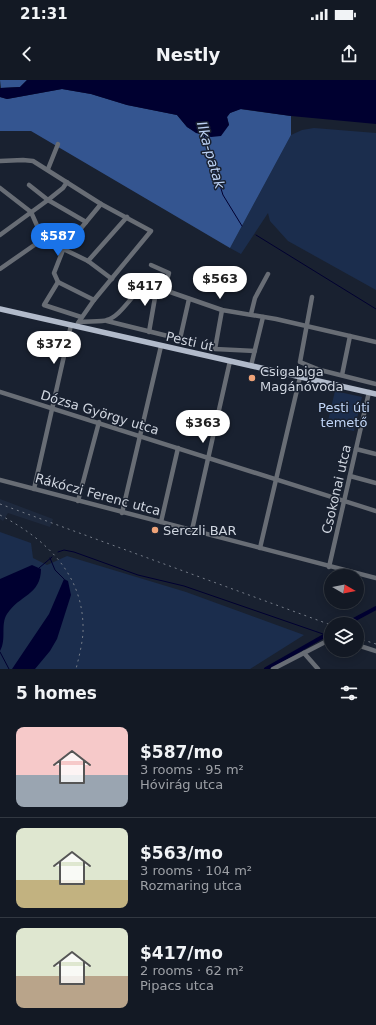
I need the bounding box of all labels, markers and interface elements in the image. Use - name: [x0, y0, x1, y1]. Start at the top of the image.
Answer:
- text: 21:31: [20, 5, 68, 23]
- icon: back: [16, 43, 38, 65]
- icon: share: [338, 43, 360, 65]
- text: Nestly: [156, 44, 220, 65]
- water label: Ilka-patak: [194, 119, 228, 191]
- pin: $587: [34, 223, 82, 257]
- text: $587: [40, 228, 76, 243]
- pin: $563: [196, 266, 244, 300]
- text: $563: [202, 271, 238, 286]
- pin: $417: [121, 273, 169, 307]
- text: $417: [127, 278, 163, 293]
- street label: Pesti út: [165, 329, 215, 354]
- pin: $372: [30, 331, 78, 365]
- text: $372: [36, 336, 72, 351]
- place label: Csigabiga Magánóvoda: [260, 364, 343, 394]
- marker: Csigabiga Magánóvoda: [247, 373, 257, 383]
- street label: Dózsa György utca: [39, 387, 161, 438]
- park label: Pesti úti temető: [318, 400, 370, 430]
- pin: $363: [179, 410, 227, 444]
- text: $363: [185, 415, 221, 430]
- street label: Csokonai utca: [319, 443, 354, 535]
- street label: Rákóczi Ferenc utca: [34, 471, 162, 518]
- place label: Serczli BAR: [163, 523, 236, 538]
- marker: Serczli BAR: [150, 525, 160, 535]
- north arrow: [324, 569, 364, 609]
- map controls: [324, 569, 364, 657]
- button: layers: [324, 617, 364, 657]
- icon: filters: [338, 682, 360, 704]
- text: 5 homes: [16, 683, 97, 703]
- text: $587/mo: [140, 742, 223, 762]
- icon: home: [48, 743, 96, 791]
- text: 3 rooms · 95 m²: [140, 762, 244, 777]
- text: Hóvirág utca: [140, 777, 223, 792]
- text: $563/mo: [140, 843, 223, 863]
- icon: home: [48, 844, 96, 892]
- text: 3 rooms · 104 m²: [140, 863, 252, 878]
- text: Rozmaring utca: [140, 878, 242, 893]
- text: $417/mo: [140, 943, 223, 963]
- icon: home: [48, 944, 96, 992]
- text: 2 rooms · 62 m²: [140, 963, 244, 978]
- text: Pipacs utca: [140, 978, 214, 993]

